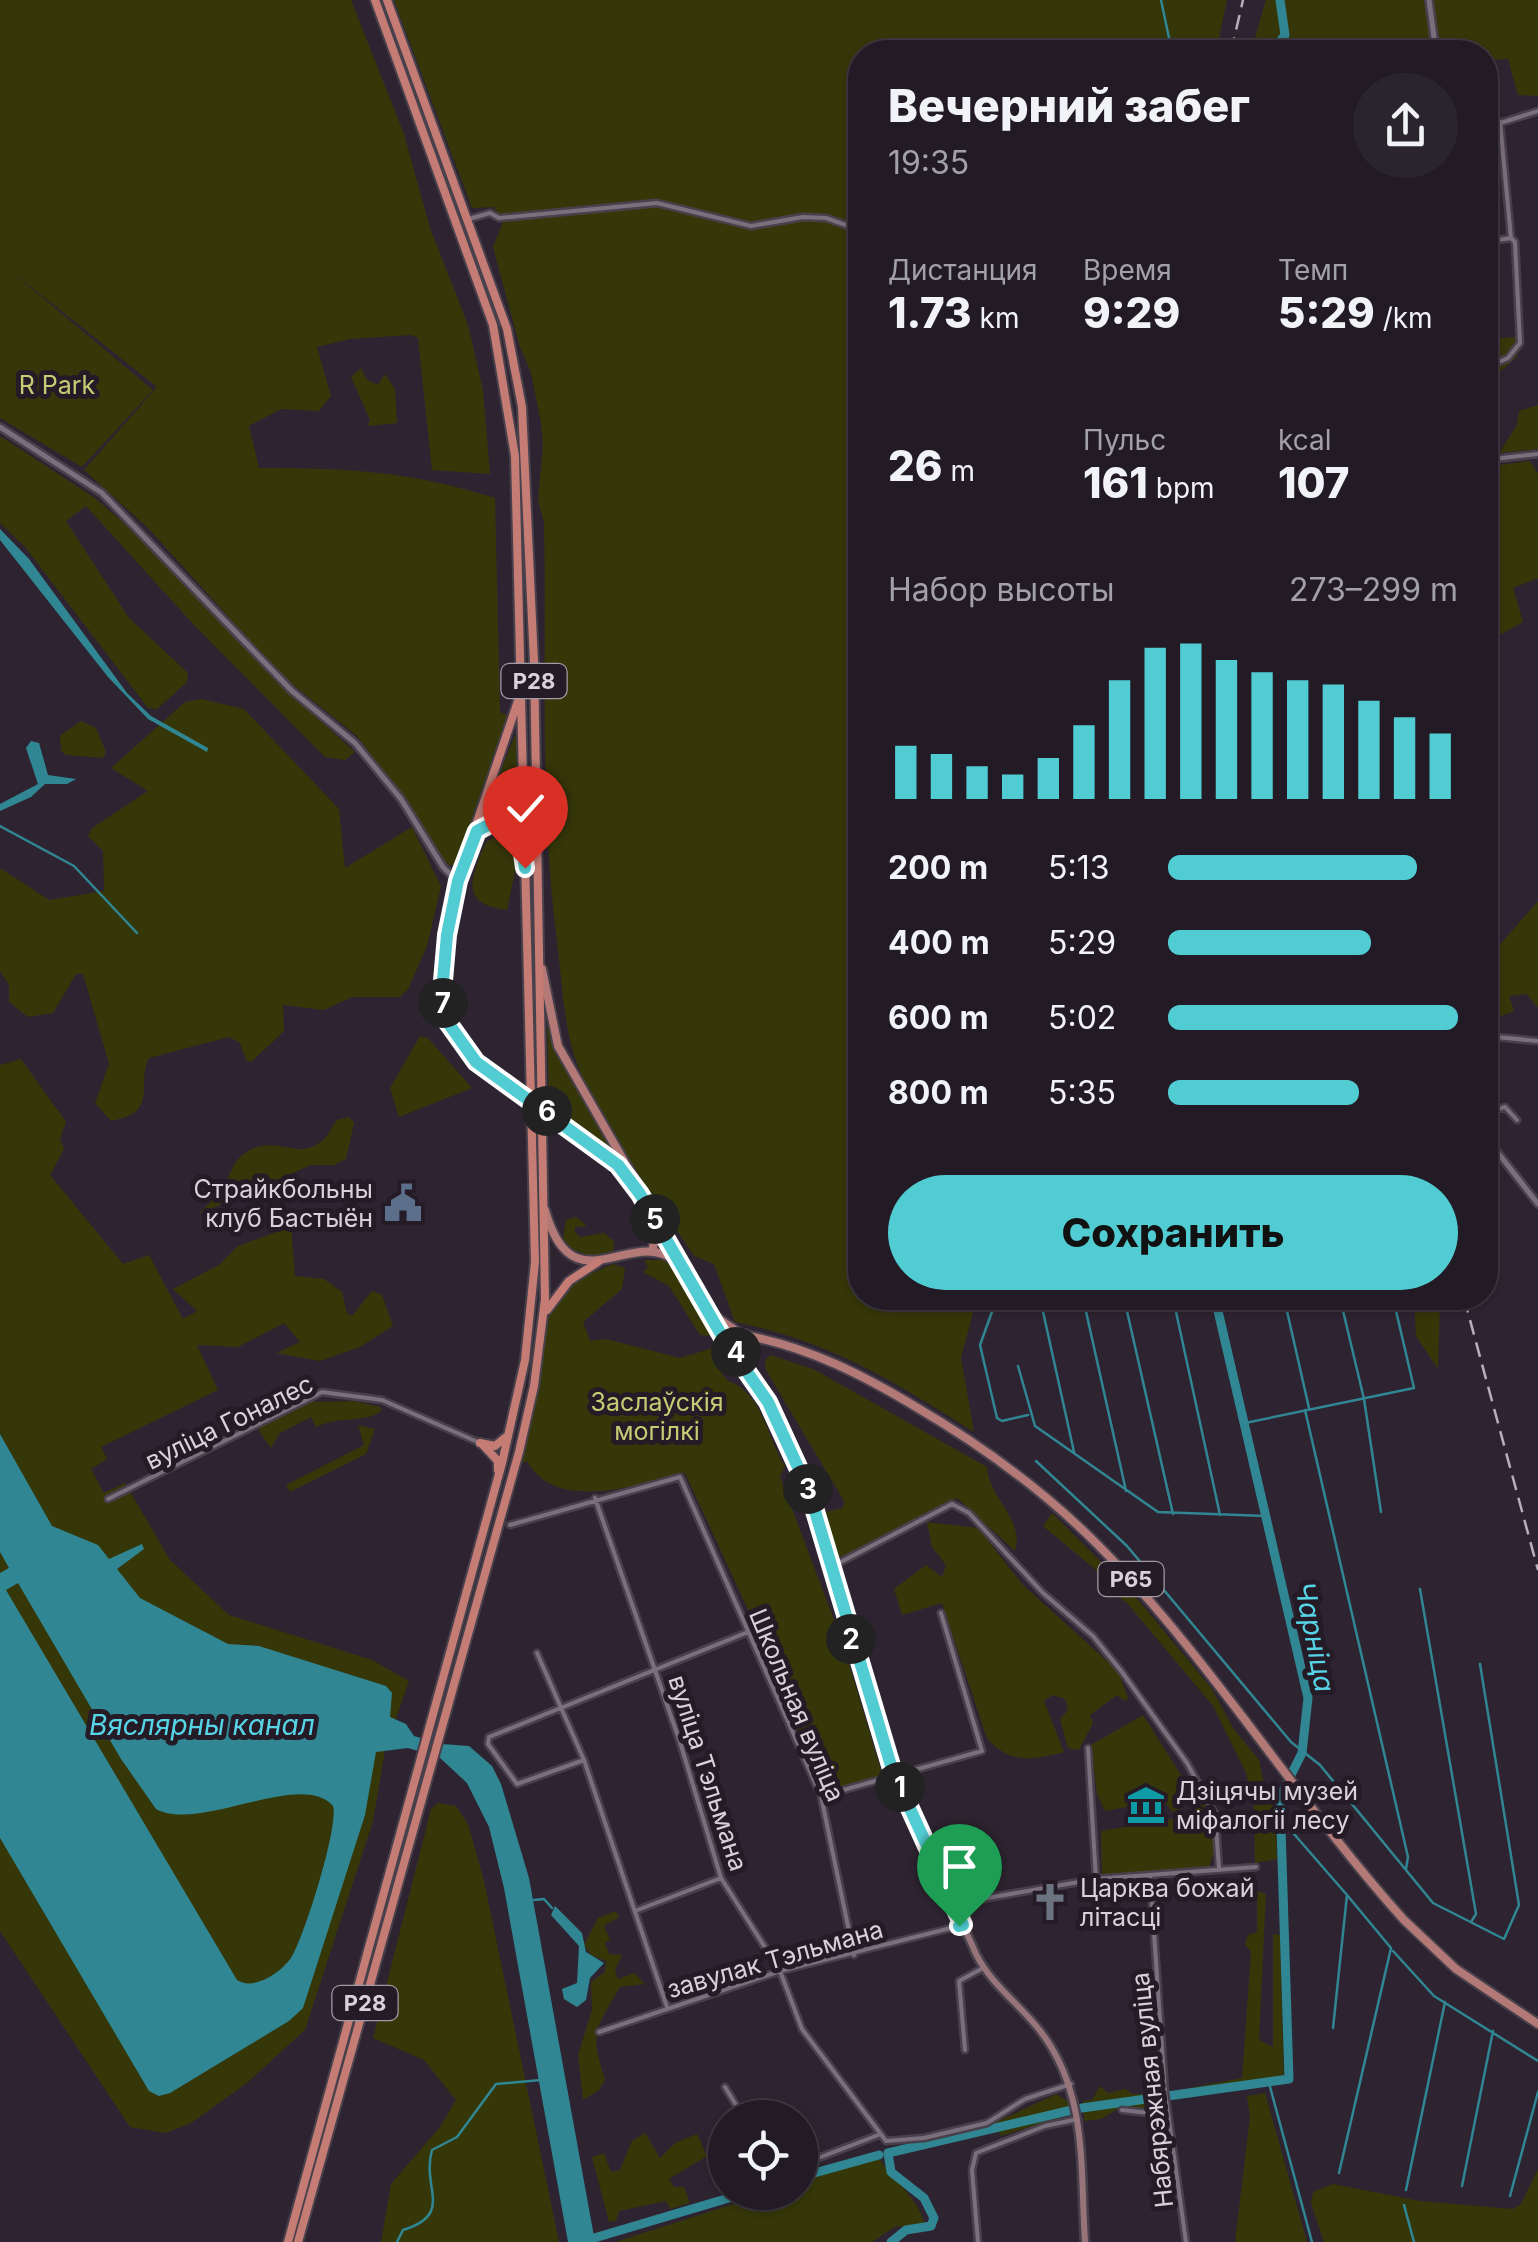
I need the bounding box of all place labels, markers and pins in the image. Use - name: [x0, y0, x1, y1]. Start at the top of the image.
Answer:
- pin: [483, 766, 568, 869]
- pin: 7: [418, 978, 468, 1028]
- pin: 6: [522, 1086, 572, 1136]
- place label: Страйкбольны клуб Бастыён: [193, 1174, 373, 1233]
- public building icon: Страйкбольны клуб Бастыён: [382, 1182, 424, 1224]
- pin: 5: [630, 1194, 680, 1244]
- pin: 4: [711, 1327, 761, 1377]
- pin: 3: [783, 1464, 833, 1514]
- pin: 2: [826, 1614, 876, 1664]
- pin: 1: [875, 1762, 925, 1812]
- place label: Дзіцячы музей міфалогіі лесу: [1176, 1776, 1358, 1835]
- museum icon: Дзіцячы музей міфалогіі лесу: [1125, 1784, 1167, 1826]
- pin: [917, 1824, 1002, 1927]
- place label: Царква божай літасці: [1080, 1873, 1254, 1932]
- church icon: Царква божай літасці: [1029, 1881, 1071, 1923]

